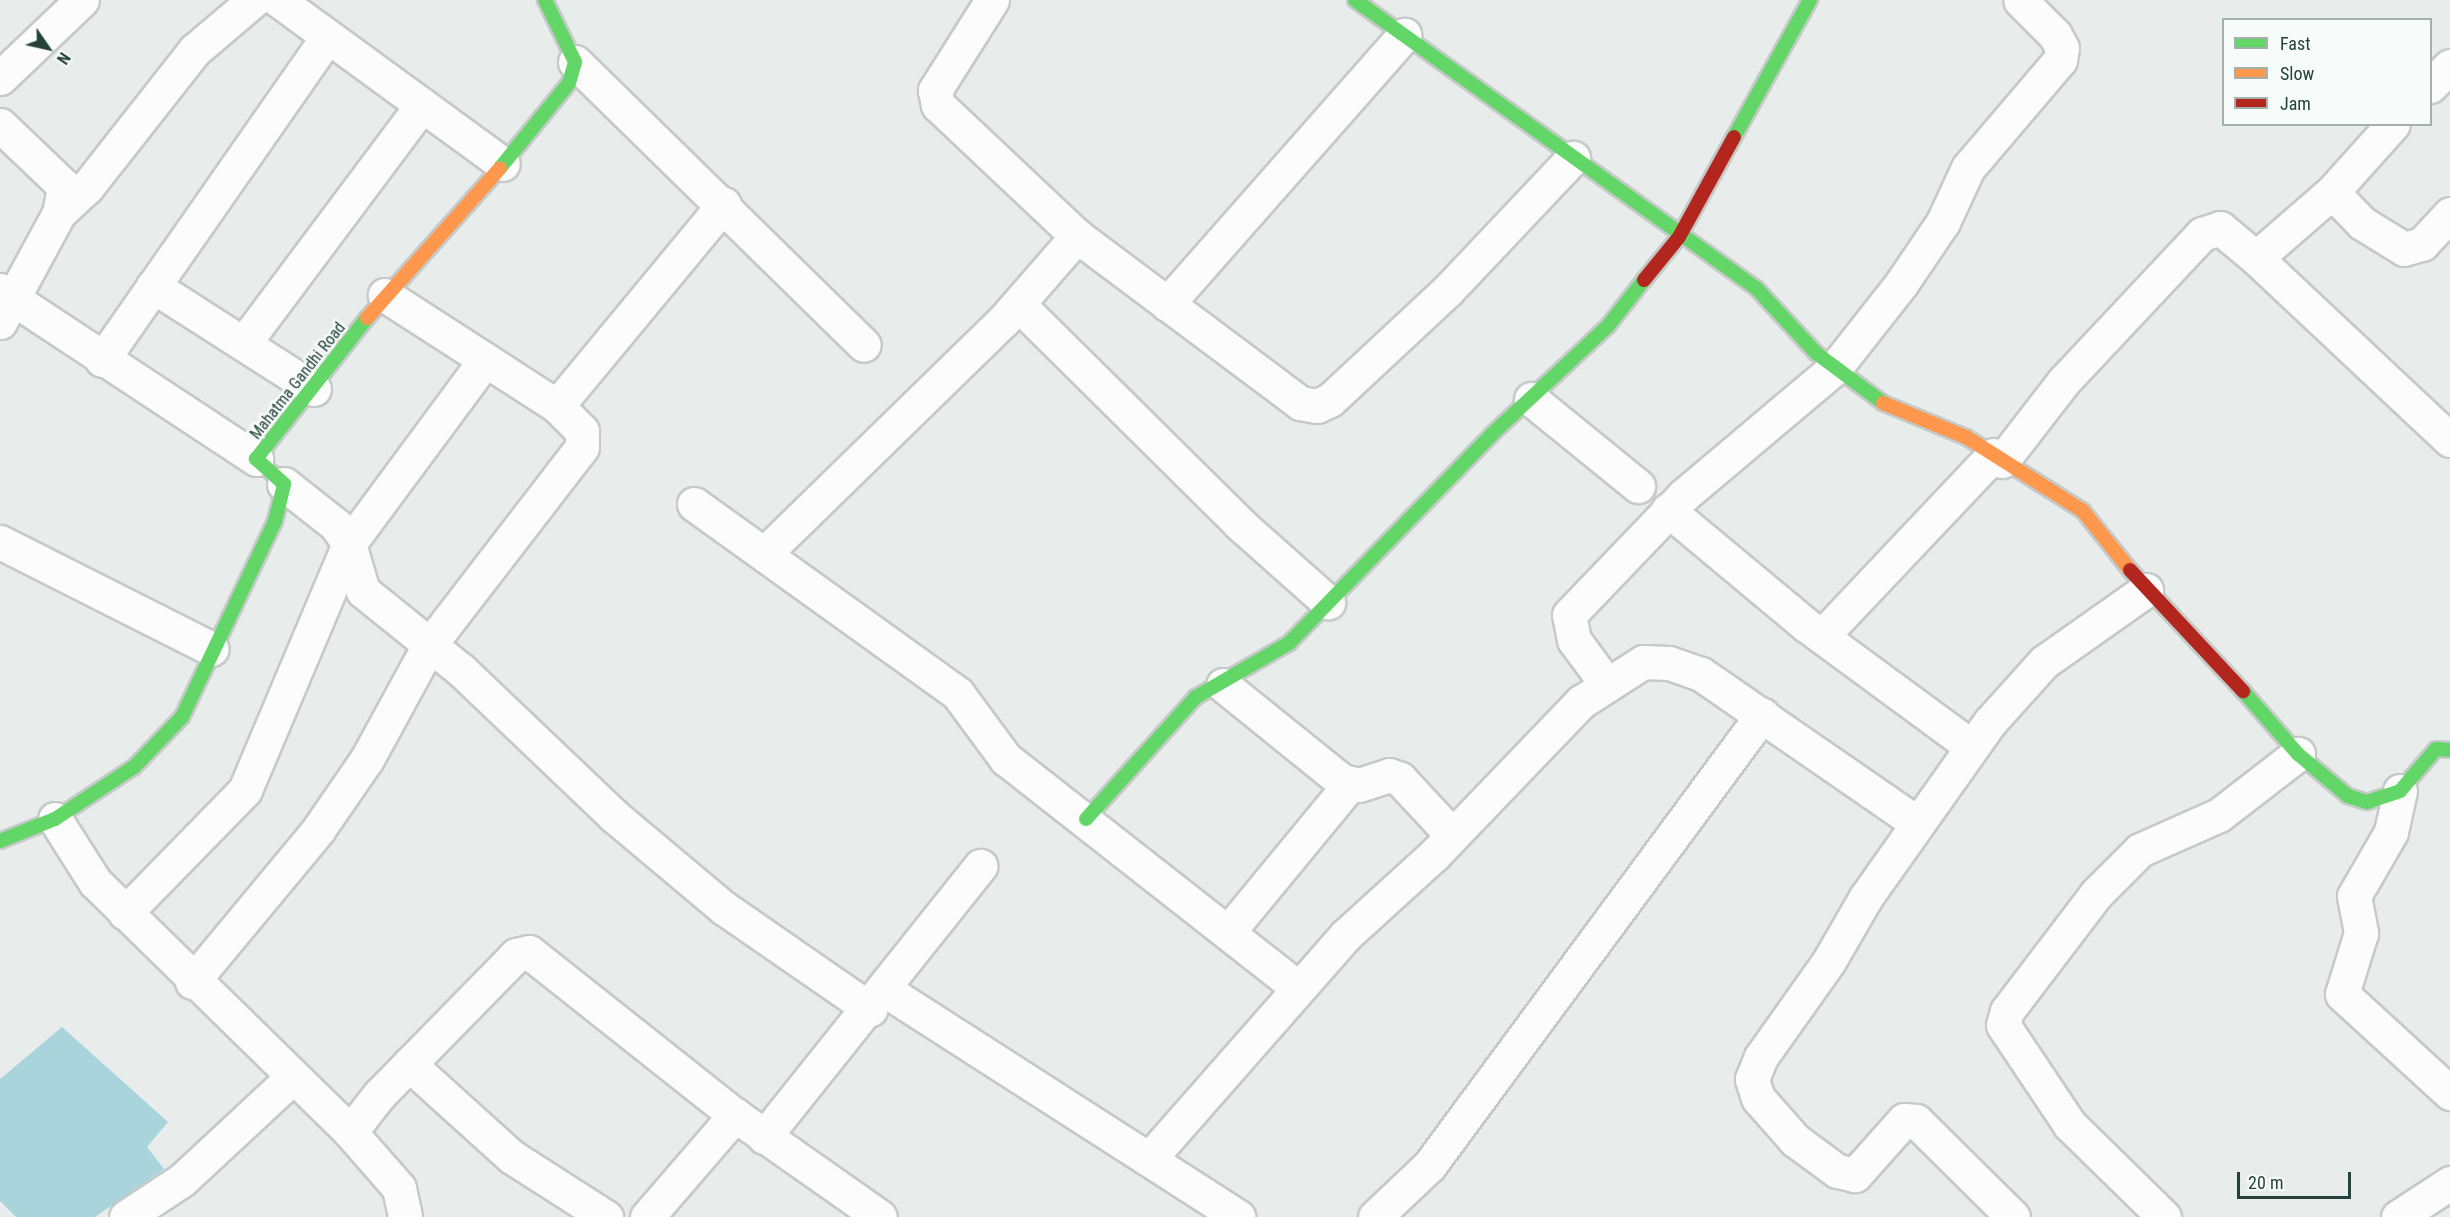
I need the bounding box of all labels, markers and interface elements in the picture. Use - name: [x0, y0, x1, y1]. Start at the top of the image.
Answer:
- north arrow: [18, 18, 78, 78]
- legend: [2222, 18, 2432, 126]
- text: Fast: [2280, 33, 2311, 54]
- text: N: [53, 49, 74, 68]
- text: Slow: [2280, 63, 2314, 84]
- text: Jam: [2280, 93, 2311, 114]
- street label: Mahatma Gandhi Road: [246, 319, 350, 443]
- scale bar: [2240, 1160, 2354, 1198]
- text: 20 m: [2248, 1172, 2283, 1193]

